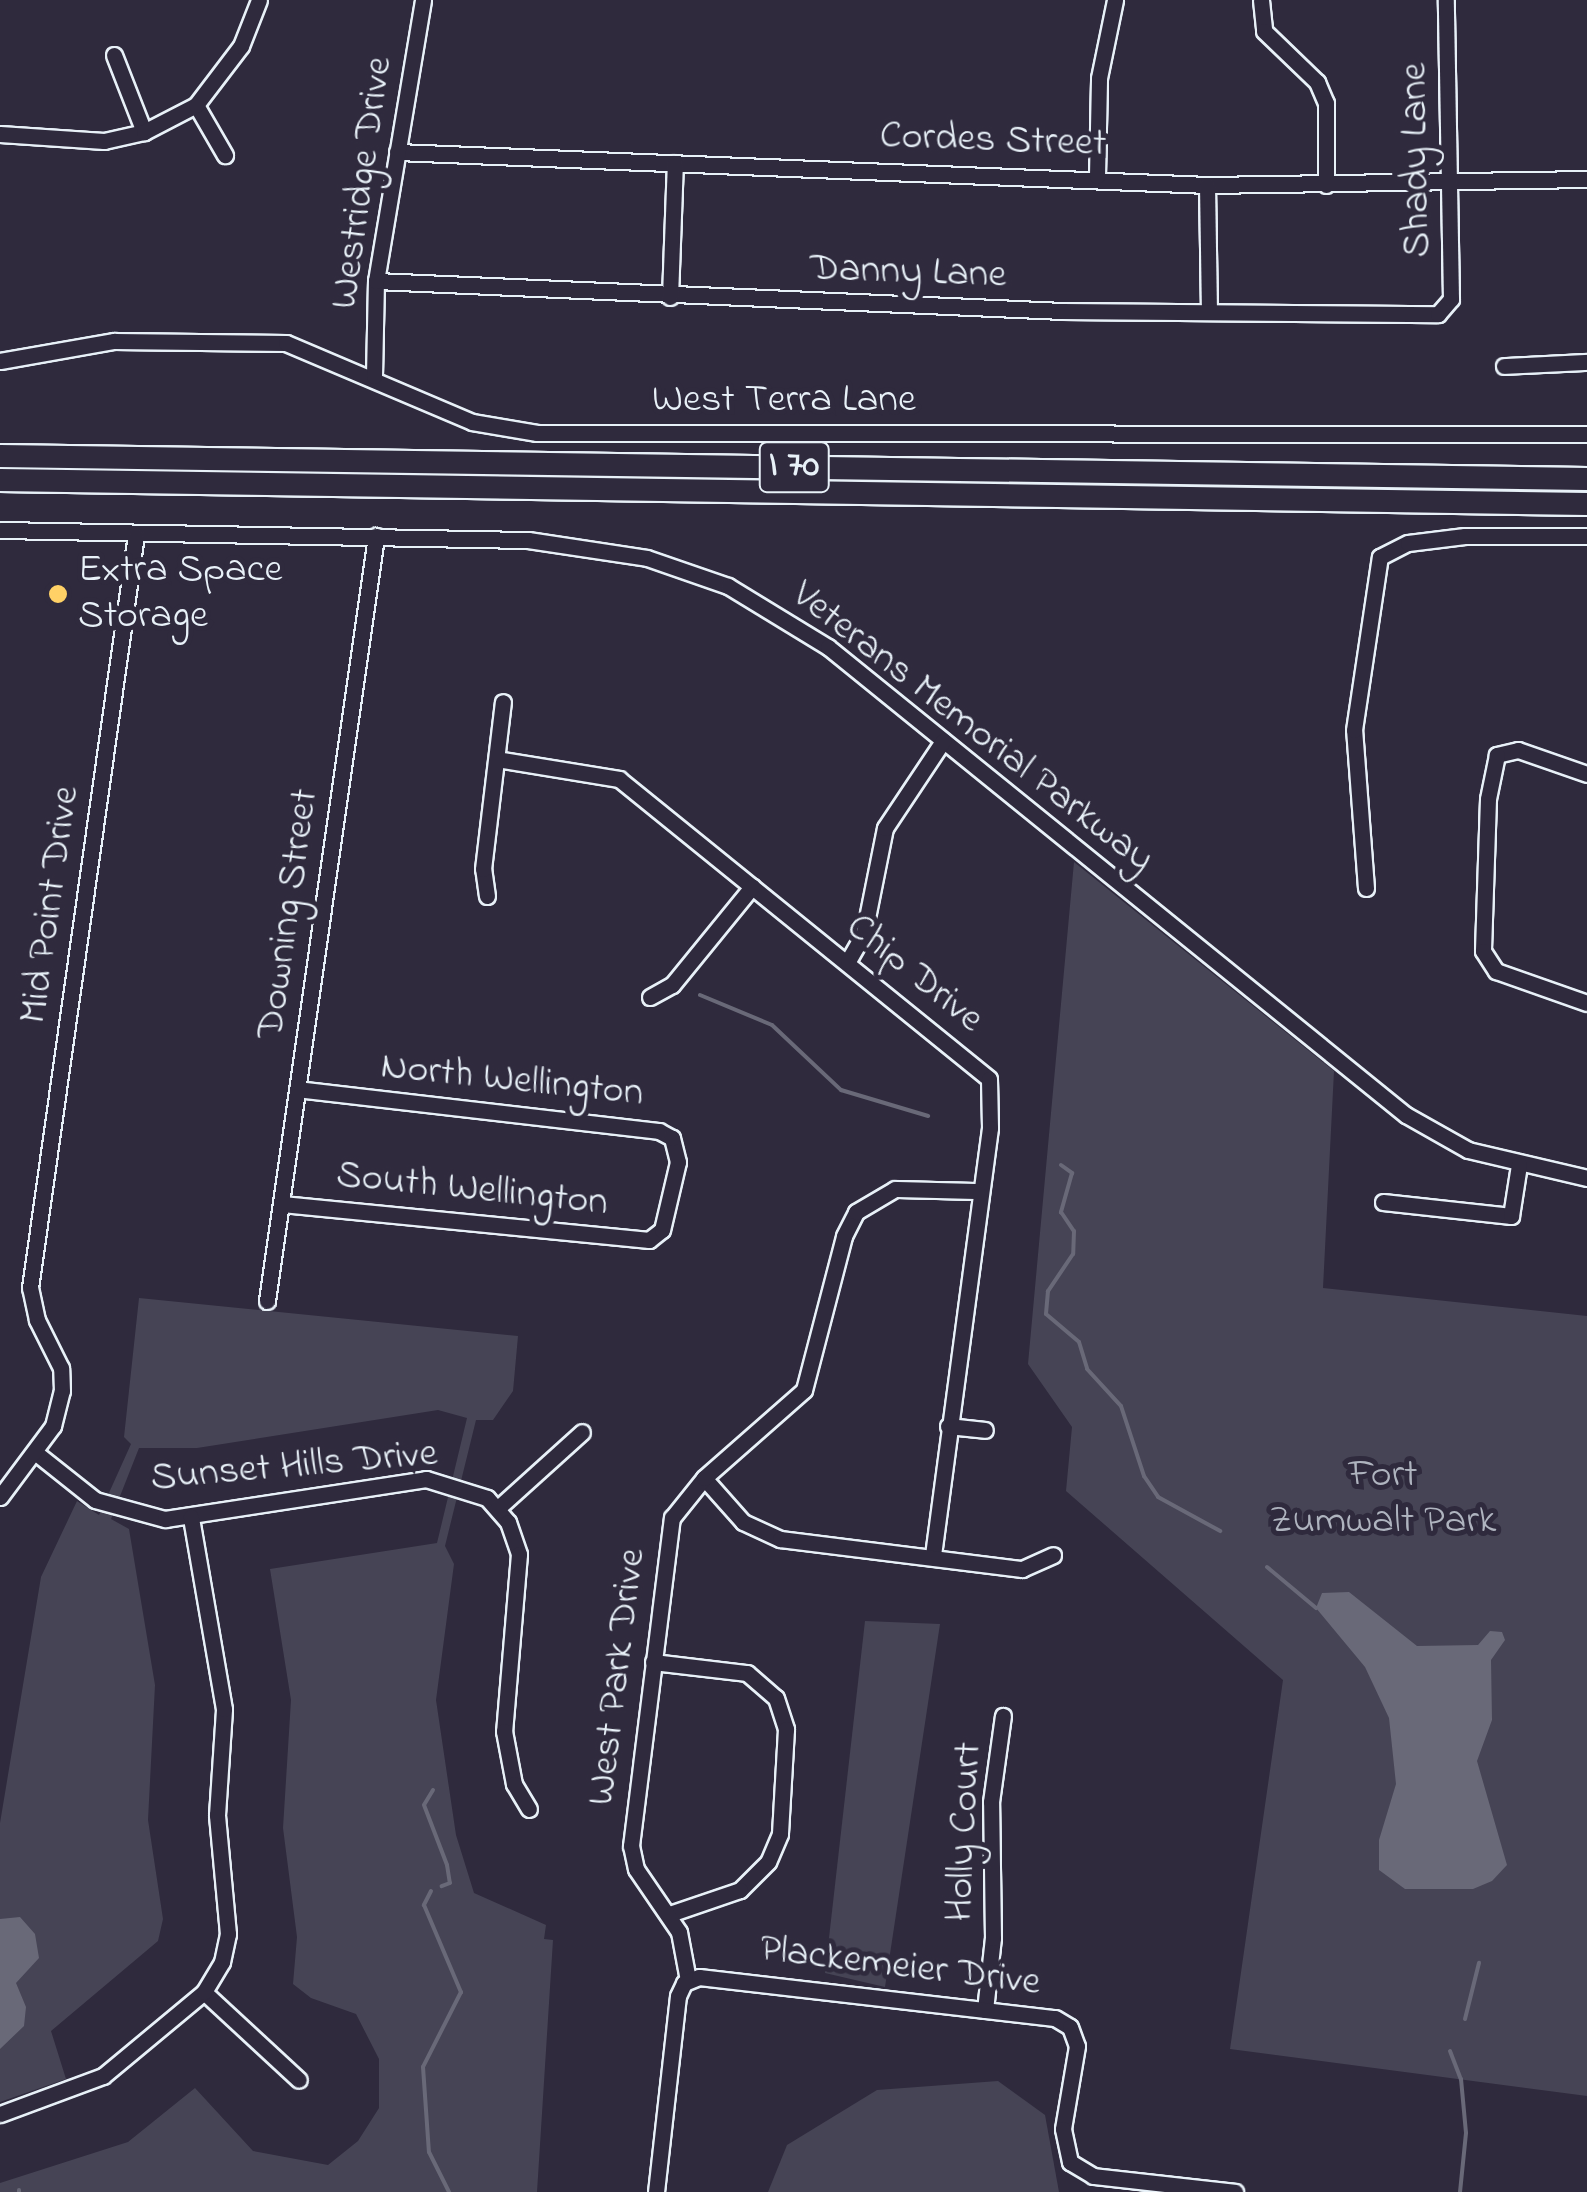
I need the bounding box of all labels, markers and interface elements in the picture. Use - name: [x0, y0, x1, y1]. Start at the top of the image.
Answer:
- street label: Westridge Drive: [322, 54, 404, 312]
- street label: Shady Lane: [1391, 62, 1443, 258]
- street label: Cordes Street: [879, 113, 1107, 169]
- street label: Danny Lane: [809, 246, 1007, 300]
- street label: West Terra Lane: [652, 377, 916, 425]
- road number: I 70: [756, 434, 832, 500]
- place label: Extra Space Storage: [78, 547, 282, 641]
- street label: Veterans Memorial Parkway: [781, 572, 1163, 884]
- marker: Extra Space Storage: [47, 583, 69, 605]
- street label: Mid Point Drive: [11, 783, 91, 1027]
- street label: Downing Street: [248, 786, 330, 1042]
- street label: Chip Drive: [835, 904, 993, 1044]
- street label: North Wellington: [378, 1043, 646, 1119]
- street label: South Wellington: [334, 1152, 610, 1228]
- street label: Sunset Hills Drive: [149, 1431, 439, 1503]
- park label: Fort Zumwalt Park: [1270, 1452, 1496, 1546]
- street label: West Park Drive: [578, 1546, 658, 1808]
- street label: Holly Court: [936, 1741, 994, 1923]
- street label: Plackemeier Drive: [757, 1926, 1043, 2008]

